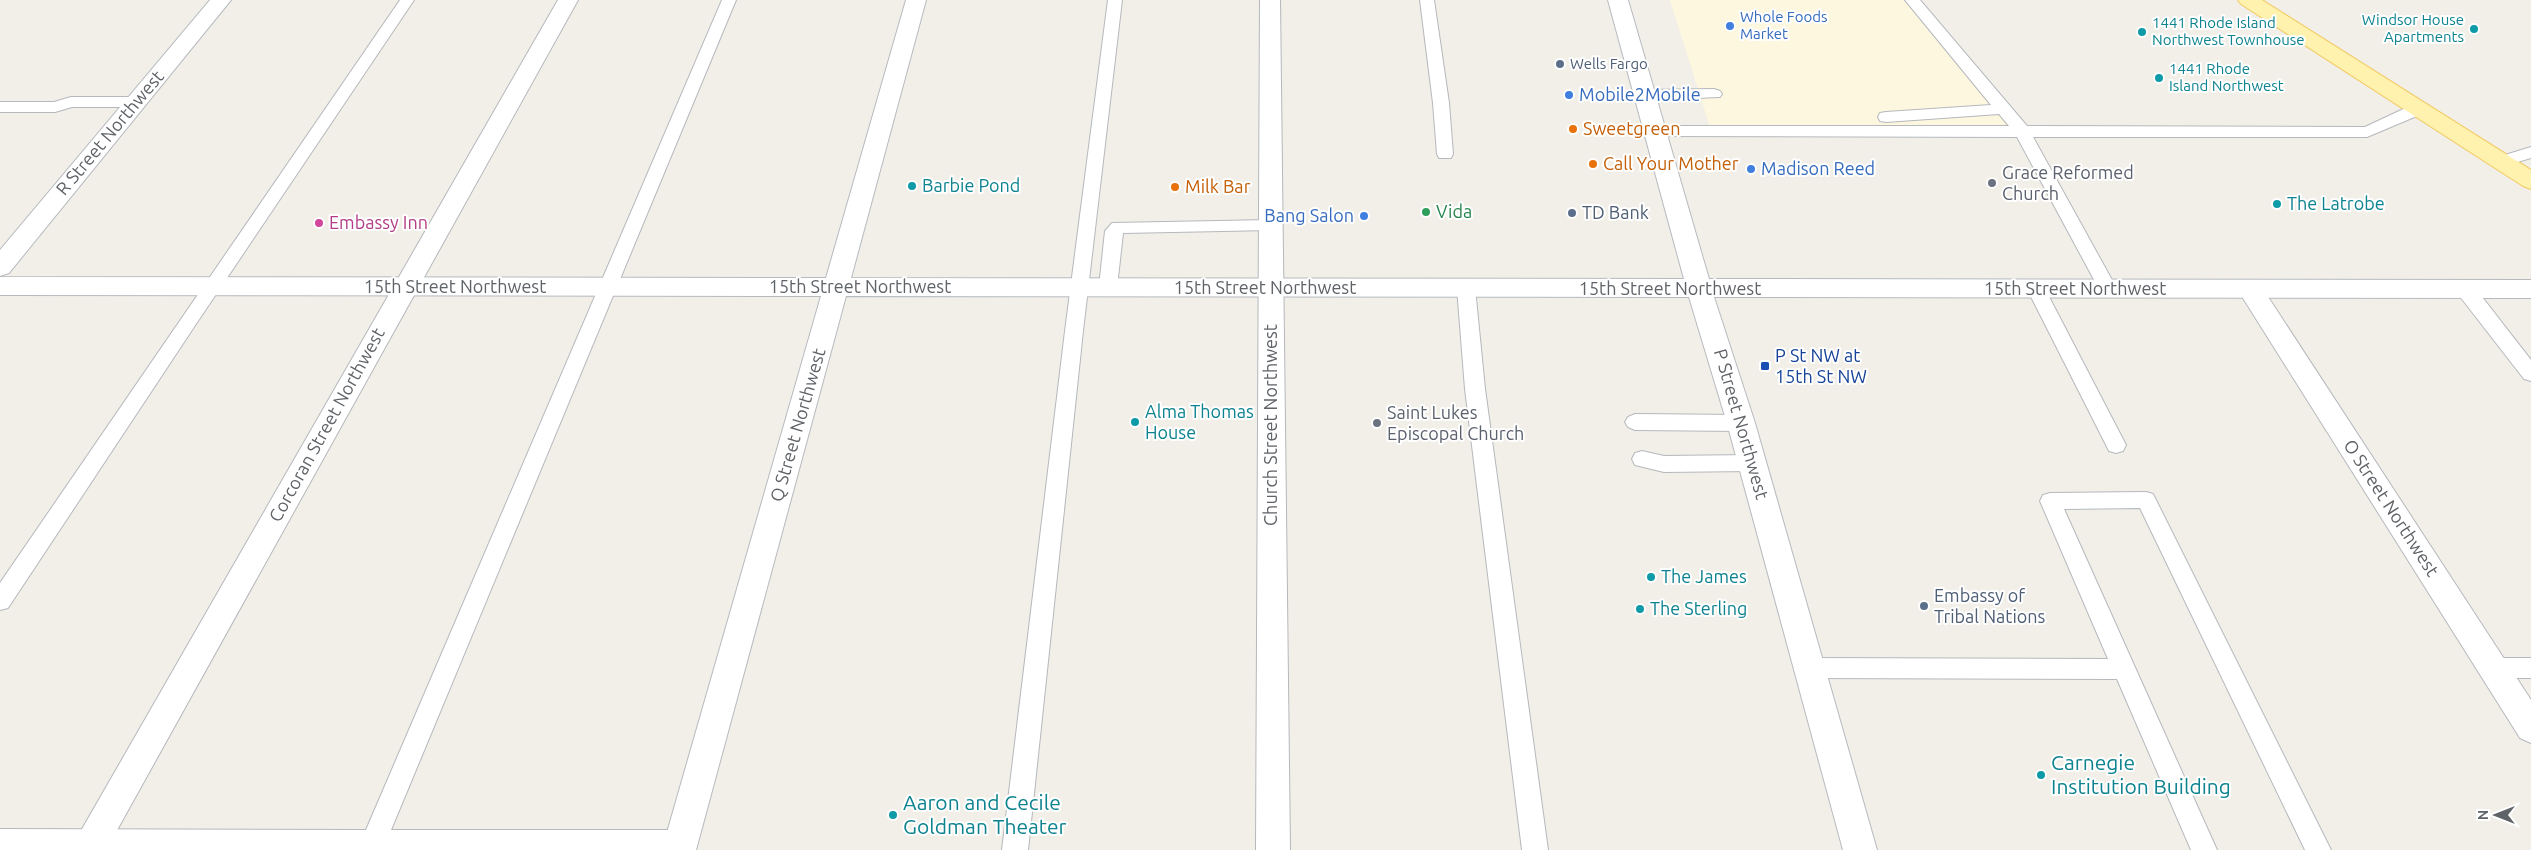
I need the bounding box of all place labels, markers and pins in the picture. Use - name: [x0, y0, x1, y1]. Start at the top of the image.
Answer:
- place label: Whole Foods Market: [1740, 8, 1828, 42]
- place label: Windsor House Apartments: [2362, 11, 2464, 45]
- place label: 1441 Rhode Island Northwest Townhouse: [2152, 14, 2305, 48]
- marker: Whole Foods Market: [1724, 20, 1736, 32]
- marker: Windsor House Apartments: [2468, 23, 2480, 35]
- marker: 1441 Rhode Island Northwest Townhouse: [2136, 26, 2148, 38]
- place label: Wells Fargo: [1570, 55, 1648, 72]
- marker: Wells Fargo: [1554, 58, 1566, 70]
- place label: 1441 Rhode Island Northwest: [2169, 60, 2284, 94]
- marker: 1441 Rhode Island Northwest: [2153, 72, 2165, 84]
- place label: Mobile2Mobile: [1579, 84, 1701, 104]
- marker: Mobile2Mobile: [1563, 89, 1575, 101]
- place label: Sweetgreen: [1583, 118, 1681, 138]
- marker: Sweetgreen: [1567, 123, 1579, 135]
- place label: Call Your Mother: [1603, 153, 1739, 173]
- marker: Call Your Mother: [1587, 158, 1599, 170]
- place label: Madison Reed: [1761, 158, 1875, 178]
- place label: Grace Reformed Church: [2002, 162, 2134, 203]
- marker: Madison Reed: [1745, 163, 1757, 175]
- place label: Barbie Pond: [922, 175, 1020, 195]
- place label: Milk Bar: [1185, 176, 1251, 196]
- marker: Grace Reformed Church: [1986, 177, 1998, 189]
- marker: Barbie Pond: [906, 180, 918, 192]
- marker: Milk Bar: [1169, 181, 1181, 193]
- place label: The Latrobe: [2287, 193, 2385, 213]
- marker: The Latrobe: [2271, 198, 2283, 210]
- place label: Vida: [1436, 201, 1472, 221]
- place label: TD Bank: [1582, 202, 1649, 222]
- place label: Bang Salon: [1264, 205, 1354, 225]
- marker: Vida: [1420, 206, 1432, 218]
- marker: TD Bank: [1566, 207, 1578, 219]
- marker: Bang Salon: [1358, 210, 1370, 222]
- place label: Embassy Inn: [329, 212, 428, 232]
- marker: Embassy Inn: [313, 217, 325, 229]
- place label: P St NW at 15th St NW: [1775, 345, 1867, 386]
- marker: P St NW at 15th St NW: [1759, 360, 1771, 372]
- place label: Alma Thomas House: [1145, 401, 1254, 442]
- place label: Saint Lukes Episcopal Church: [1387, 402, 1524, 443]
- marker: Alma Thomas House: [1129, 416, 1141, 428]
- marker: Saint Lukes Episcopal Church: [1371, 417, 1383, 429]
- place label: The James: [1661, 566, 1747, 586]
- marker: The James: [1645, 571, 1657, 583]
- place label: Embassy of Tribal Nations: [1934, 585, 2046, 626]
- place label: The Sterling: [1650, 598, 1747, 618]
- marker: Embassy of Tribal Nations: [1918, 600, 1930, 612]
- marker: The Sterling: [1634, 603, 1646, 615]
- place label: Carnegie Institution Building: [2051, 750, 2231, 798]
- marker: Carnegie Institution Building: [2035, 769, 2047, 781]
- place label: Aaron and Cecile Goldman Theater: [903, 790, 1067, 838]
- marker: Aaron and Cecile Goldman Theater: [887, 809, 899, 821]

